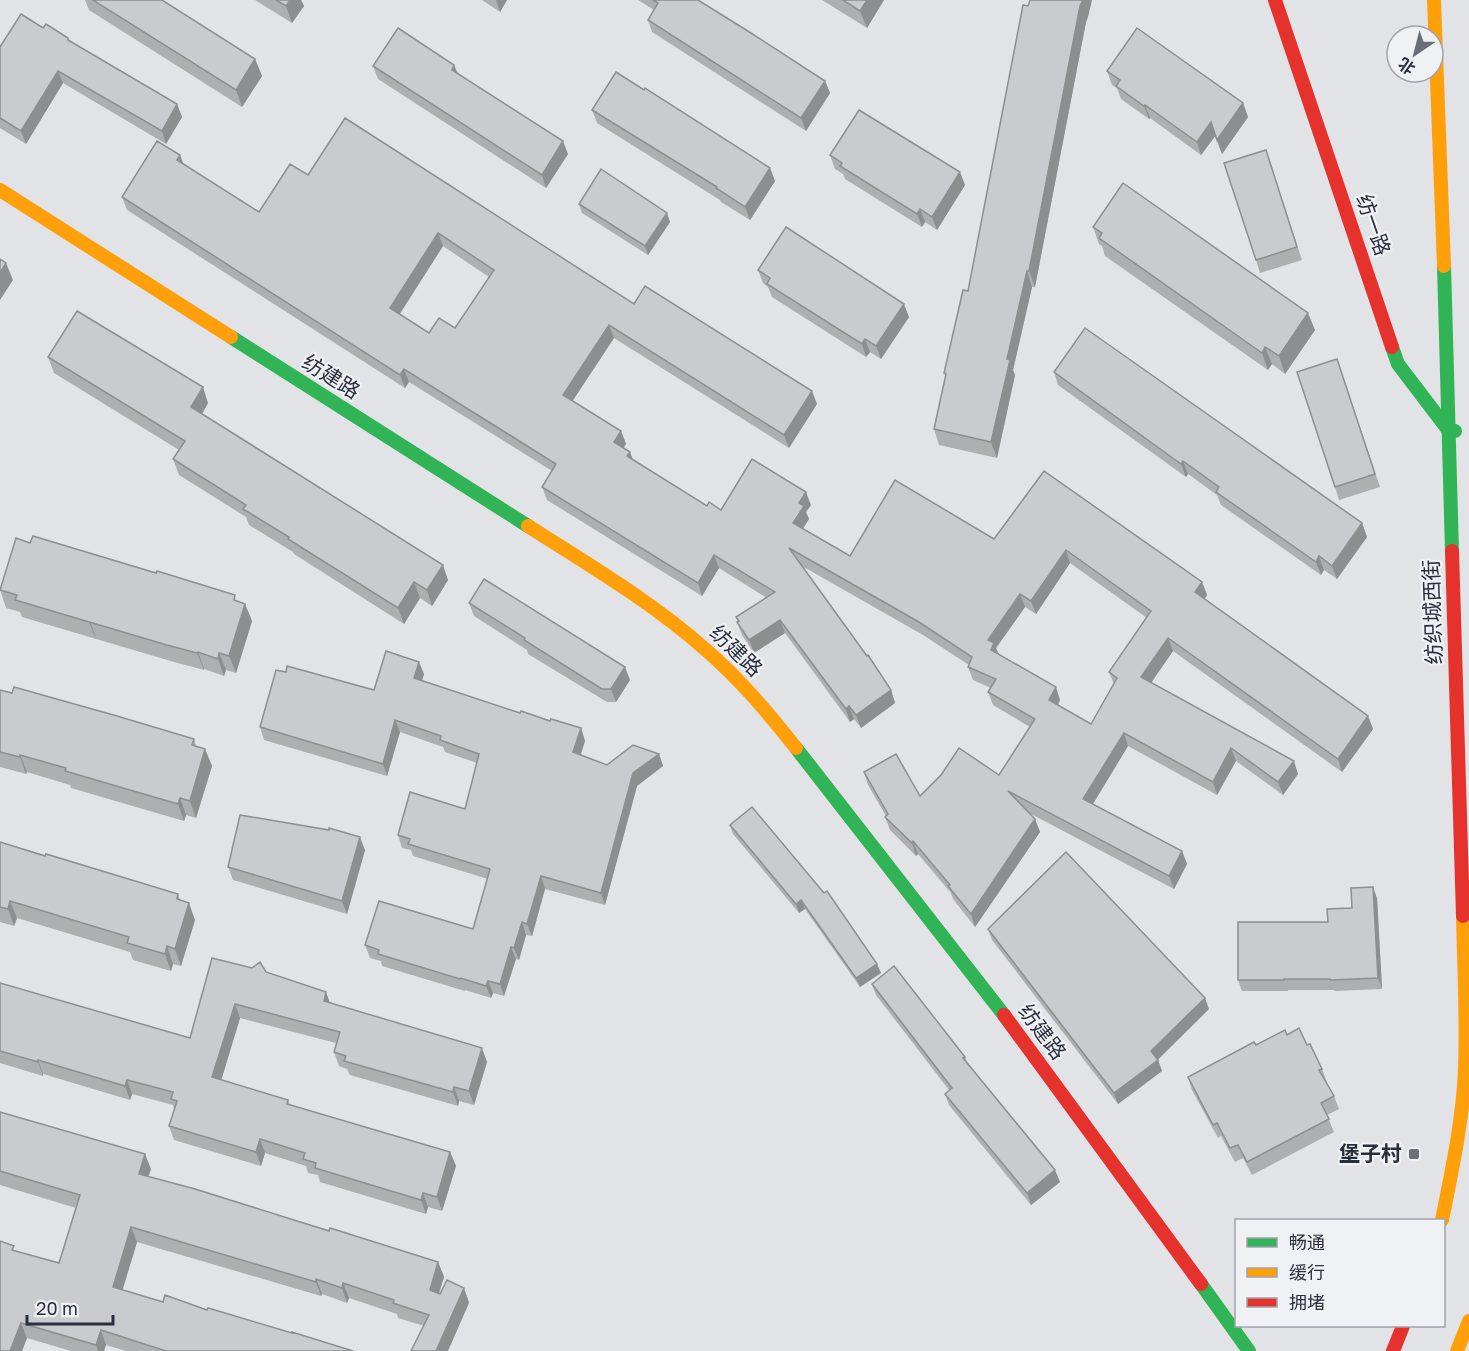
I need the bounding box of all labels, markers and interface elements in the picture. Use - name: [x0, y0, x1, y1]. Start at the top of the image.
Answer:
- north arrow: [1385, 24, 1445, 84]
- text: 北: [1394, 54, 1419, 79]
- street label: 纺一路: [1351, 191, 1396, 259]
- street label: 纺建路: [298, 348, 365, 404]
- street label: 纺织城西街: [1417, 559, 1447, 665]
- street label: 纺建路: [705, 619, 768, 682]
- street label: 纺建路: [1013, 998, 1072, 1064]
- place label: 堡子村: [1339, 1140, 1402, 1166]
- marker: 堡子村: [1407, 1147, 1421, 1161]
- legend: [1235, 1219, 1445, 1327]
- text: 畅通: [1289, 1231, 1325, 1253]
- text: 缓行: [1289, 1261, 1325, 1283]
- scale bar: [27, 1288, 112, 1326]
- text: 拥堵: [1289, 1291, 1325, 1313]
- text: 20 m: [36, 1297, 78, 1319]

